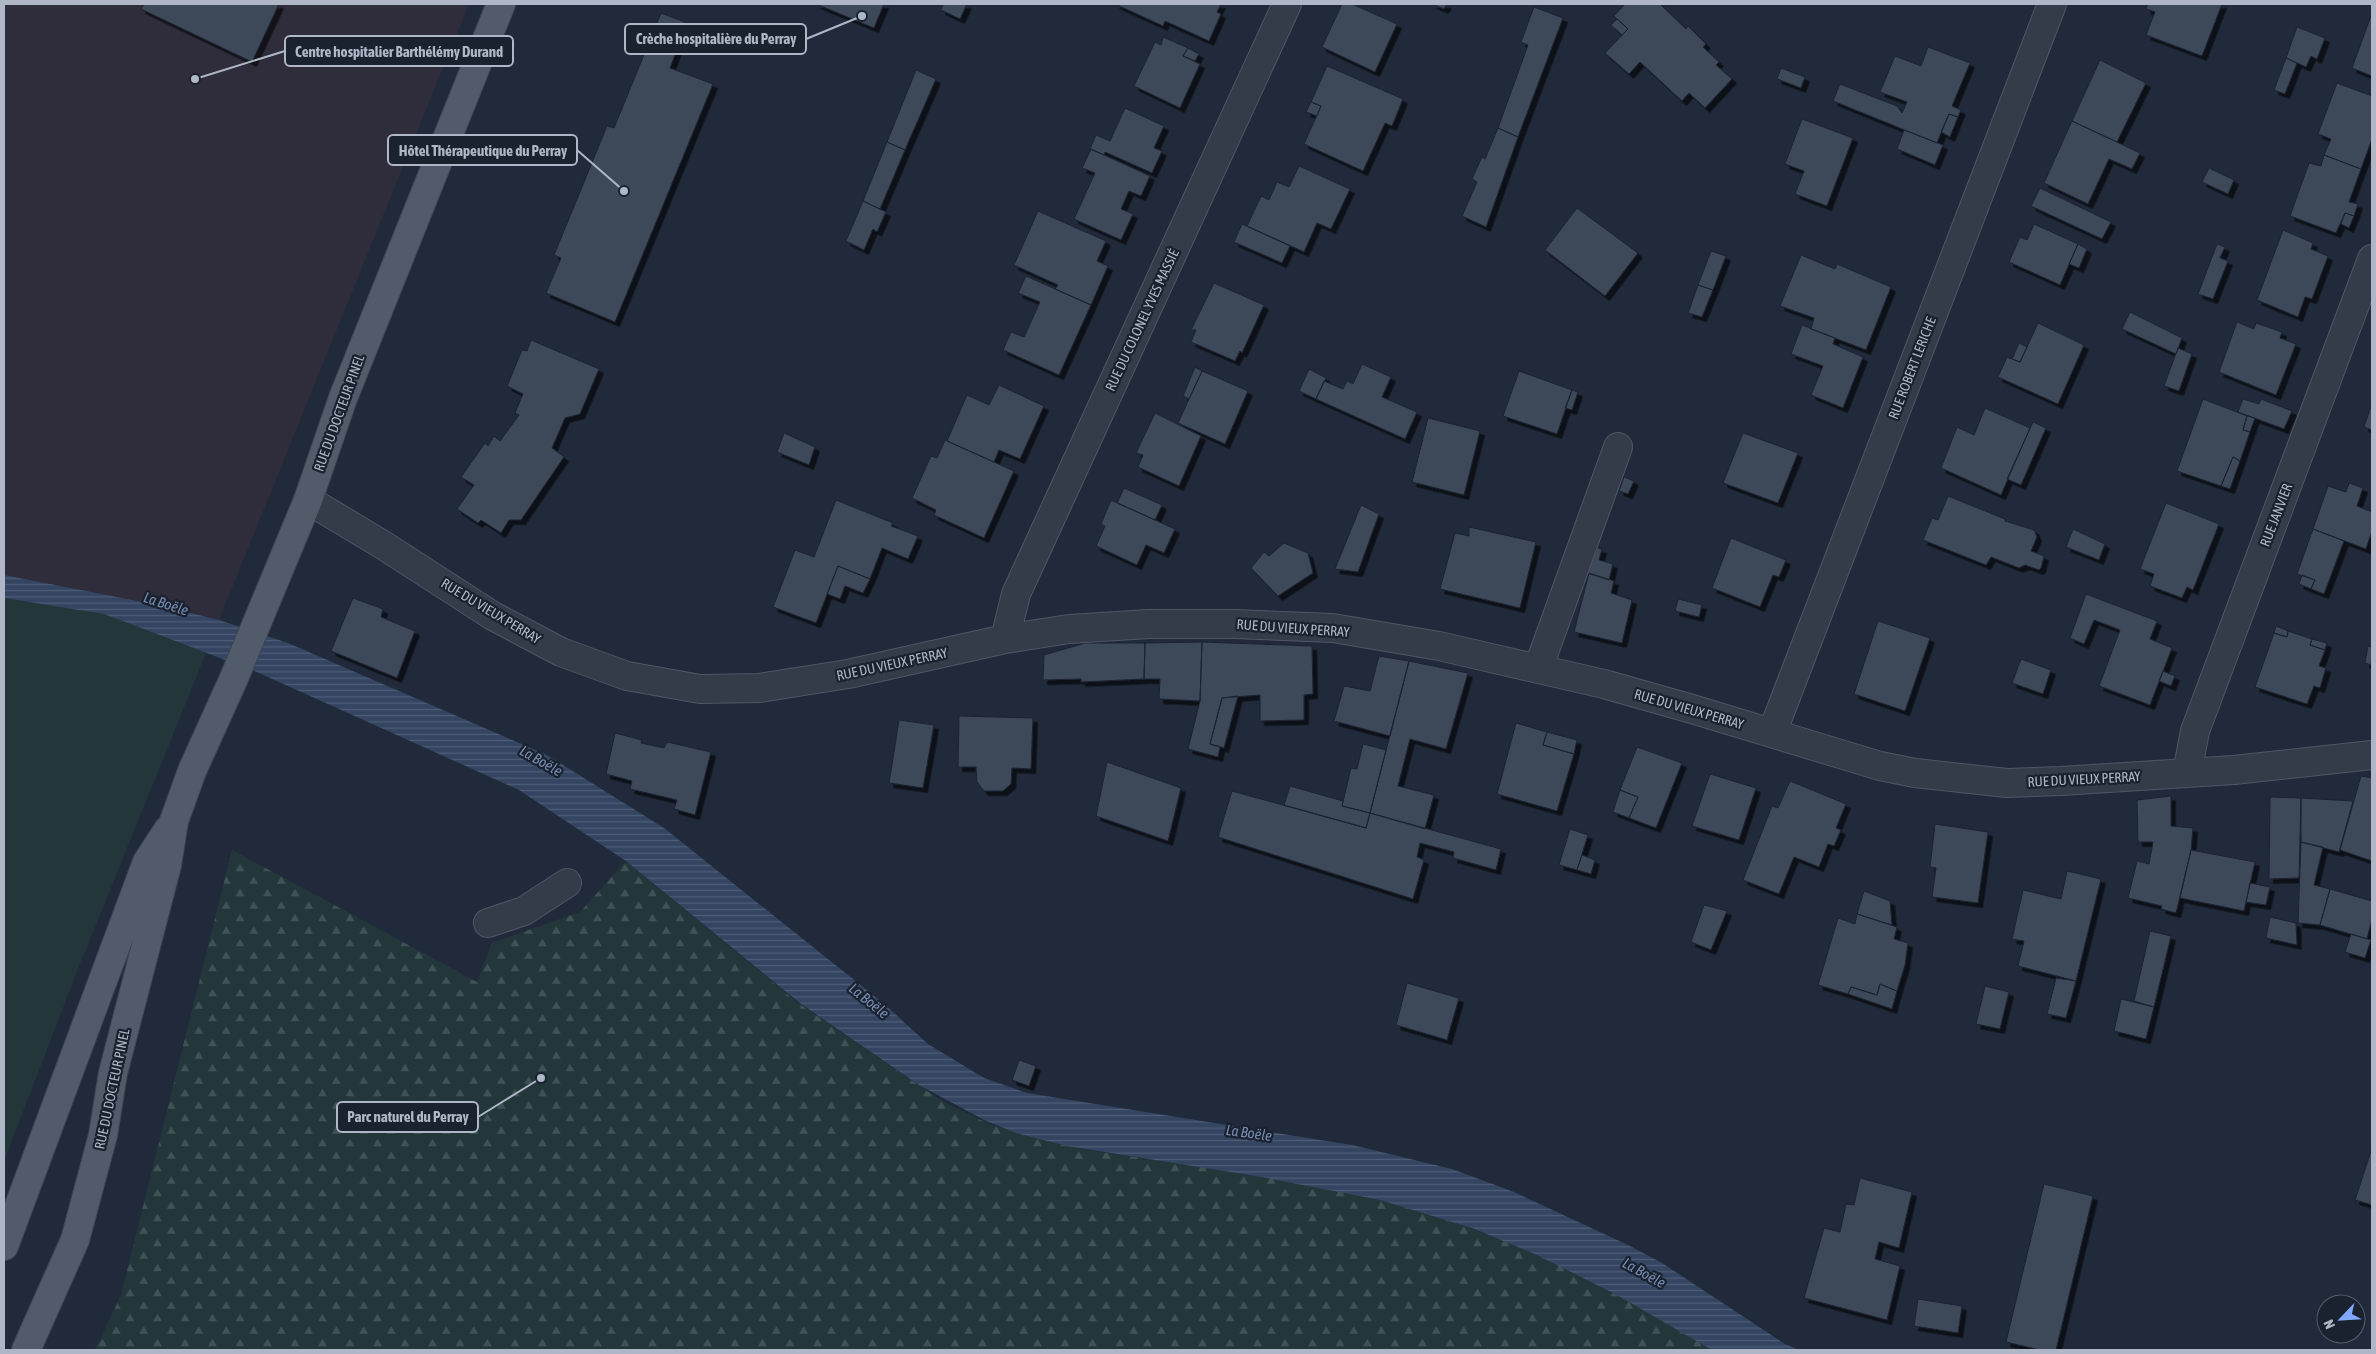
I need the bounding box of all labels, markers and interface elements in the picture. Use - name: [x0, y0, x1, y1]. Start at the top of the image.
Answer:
- callout: Crèche hospitalière du Perray: [625, 24, 806, 54]
- text: Crèche hospitalière du Perray: [636, 30, 797, 47]
- callout: Centre hospitalier Barthélémy Durand: [285, 36, 513, 66]
- text: Centre hospitalier Barthélémy Durand: [295, 43, 503, 60]
- callout: Hôtel Thérapeutique du Perray: [388, 135, 577, 165]
- text: Hôtel Thérapeutique du Perray: [399, 142, 568, 159]
- street label: RUE DU COLONEL YVES MASSIÉ: [1102, 247, 1182, 393]
- street label: RUE ROBERT LERICHE: [1885, 315, 1939, 421]
- street label: RUE DU DOCTEUR PINEL: [310, 352, 368, 473]
- street label: RUE JANVIER: [2257, 481, 2295, 549]
- street label: RUE DU VIEUX PERRAY: [438, 575, 544, 647]
- water label: La Boële: [141, 588, 191, 619]
- street label: RUE DU VIEUX PERRAY: [1236, 616, 1351, 640]
- street label: RUE DU VIEUX PERRAY: [835, 644, 950, 684]
- street label: RUE DU VIEUX PERRAY: [1632, 686, 1746, 733]
- water label: La Boële: [517, 742, 566, 780]
- street label: RUE DU VIEUX PERRAY: [2027, 768, 2142, 790]
- water label: La Boële: [846, 979, 893, 1022]
- street label: RUE DU DOCTEUR PINEL: [91, 1027, 133, 1151]
- callout: Parc naturel du Perray: [337, 1102, 478, 1132]
- text: Parc naturel du Perray: [347, 1108, 469, 1125]
- water label: La Boële: [1225, 1121, 1273, 1144]
- water label: La Boële: [1620, 1254, 1669, 1291]
- north arrow: [2316, 1294, 2366, 1344]
- text: N: [2320, 1317, 2338, 1332]

